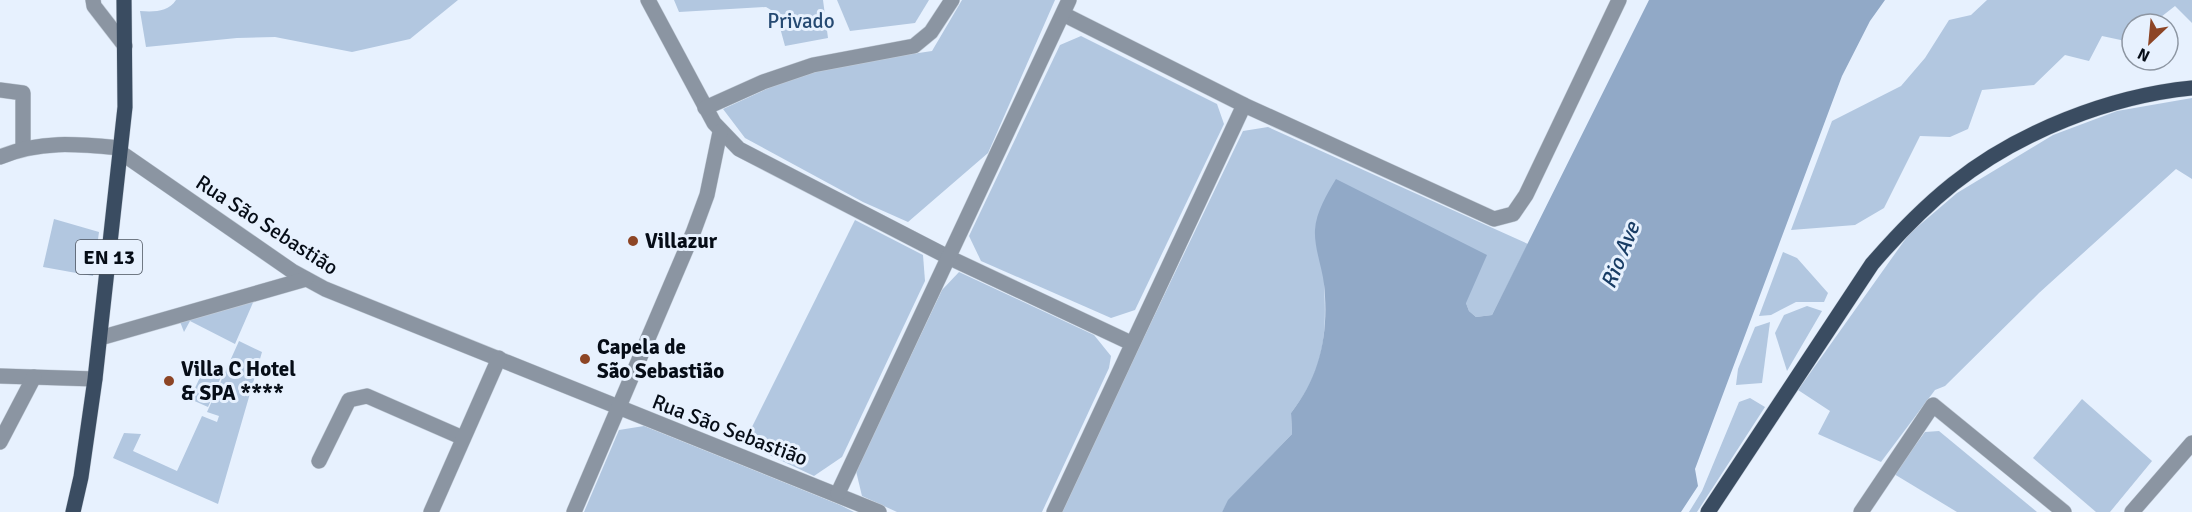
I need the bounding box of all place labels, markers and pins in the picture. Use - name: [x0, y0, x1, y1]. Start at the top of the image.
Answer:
- place label: Villazur: [645, 228, 718, 254]
- marker: Villazur: [626, 234, 640, 248]
- place label: Capela de São Sebastião: [597, 334, 724, 384]
- marker: Capela de São Sebastião: [578, 352, 592, 366]
- place label: Villa C Hotel & SPA ****: [181, 356, 296, 406]
- marker: Villa C Hotel & SPA ****: [162, 374, 176, 388]

